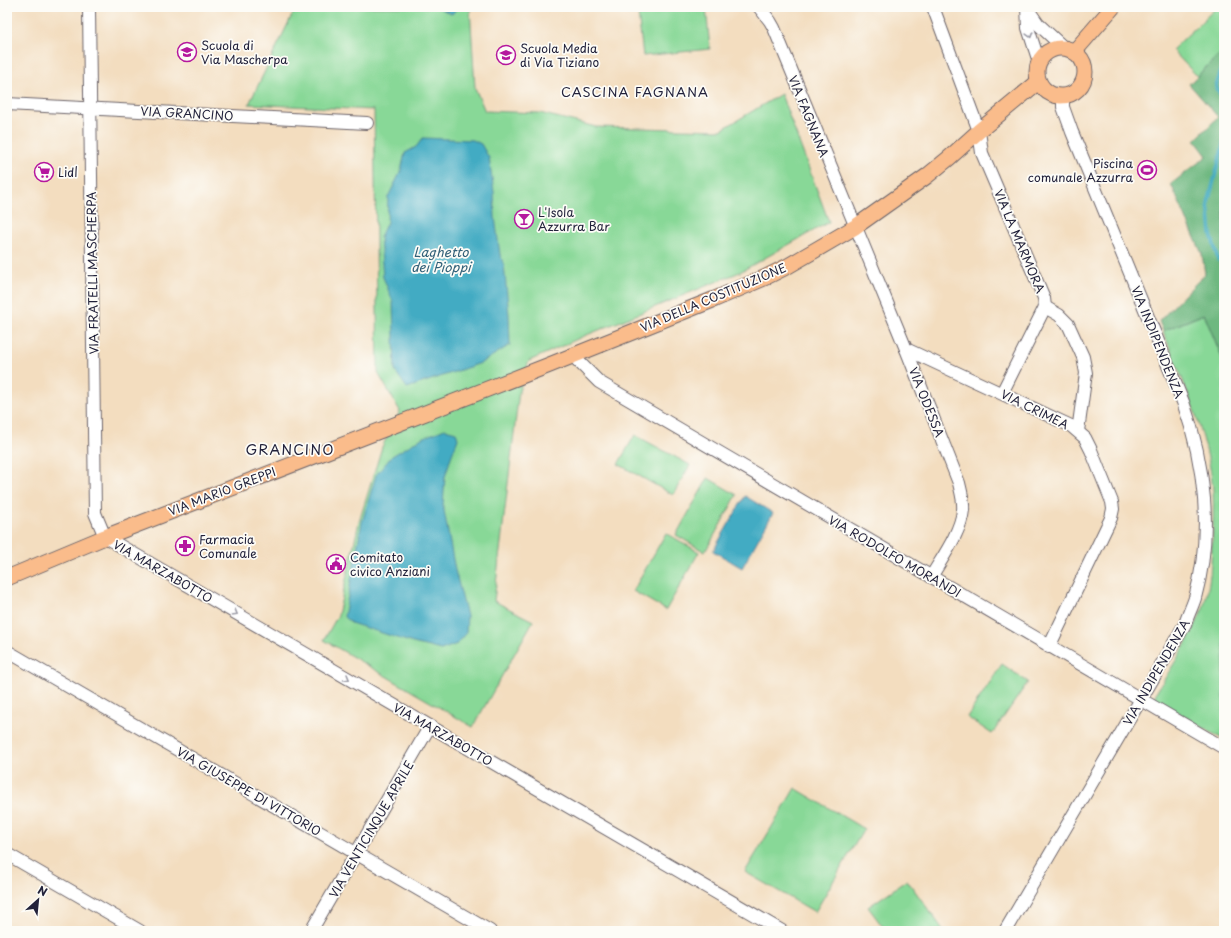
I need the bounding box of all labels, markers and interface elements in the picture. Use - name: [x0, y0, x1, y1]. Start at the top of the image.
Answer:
- one-way arrow: [1025, 32, 1034, 39]
- place label: Scuola di Via Mascherpa: [201, 36, 288, 68]
- place label: Scuola Media di Via Tiziano: [520, 39, 599, 71]
- school or university icon: Scuola di Via Mascherpa: [176, 41, 198, 63]
- school or university icon: Scuola Media di Via Tiziano: [495, 44, 517, 66]
- street label: VIA FAGNANA: [784, 72, 834, 160]
- district label: CASCINA FAGNANA: [561, 82, 709, 101]
- street label: VIA GRANCINO: [140, 102, 234, 124]
- place label: Piscina comunale Azzurra: [1028, 154, 1133, 186]
- sports icon: Piscina comunale Azzurra: [1136, 159, 1158, 181]
- supermarket icon: Lidl: [33, 161, 55, 183]
- place label: Lidl: [58, 163, 78, 181]
- street label: VIA LA MARMORA: [990, 186, 1050, 296]
- street label: VIA FRATELLI MASCHERPA: [82, 191, 102, 355]
- place label: L'Isola Azzurra Bar: [538, 203, 610, 235]
- bar icon: L'Isola Azzurra Bar: [513, 208, 535, 230]
- water label: Laghetto dei Pioppi: [411, 242, 473, 276]
- street label: VIA DELLA COSTITUZIONE: [637, 258, 789, 336]
- street label: VIA INDIPENDENZA: [1127, 283, 1189, 401]
- street label: VIA ODESSA: [905, 364, 949, 440]
- street label: VIA CRIMEA: [998, 385, 1072, 433]
- district label: GRANCINO: [246, 439, 334, 460]
- street label: VIA MARIO GREPPI: [166, 462, 278, 520]
- street label: VIA RODOLFO MORANDI: [825, 511, 965, 601]
- place label: Farmacia Comunale: [199, 530, 257, 562]
- street label: VIA MARZABOTTO: [110, 535, 216, 607]
- pharmacy icon: Farmacia Comunale: [174, 535, 196, 557]
- place label: Comitato civico Anziani: [350, 548, 430, 580]
- public building icon: Comitato civico Anziani: [325, 553, 347, 575]
- one-way arrow: [231, 608, 238, 616]
- street label: VIA INDIPENDENZA: [1118, 615, 1194, 728]
- one-way arrow: [343, 674, 350, 681]
- street label: VIA MARZABOTTO: [390, 698, 496, 770]
- street label: VIA GIUSEPPE DI VITTORIO: [173, 742, 325, 840]
- street label: VIA VENTICINQUE APRILE: [324, 757, 418, 901]
- north arrow: [18, 880, 58, 920]
- text: N: [35, 881, 51, 900]

